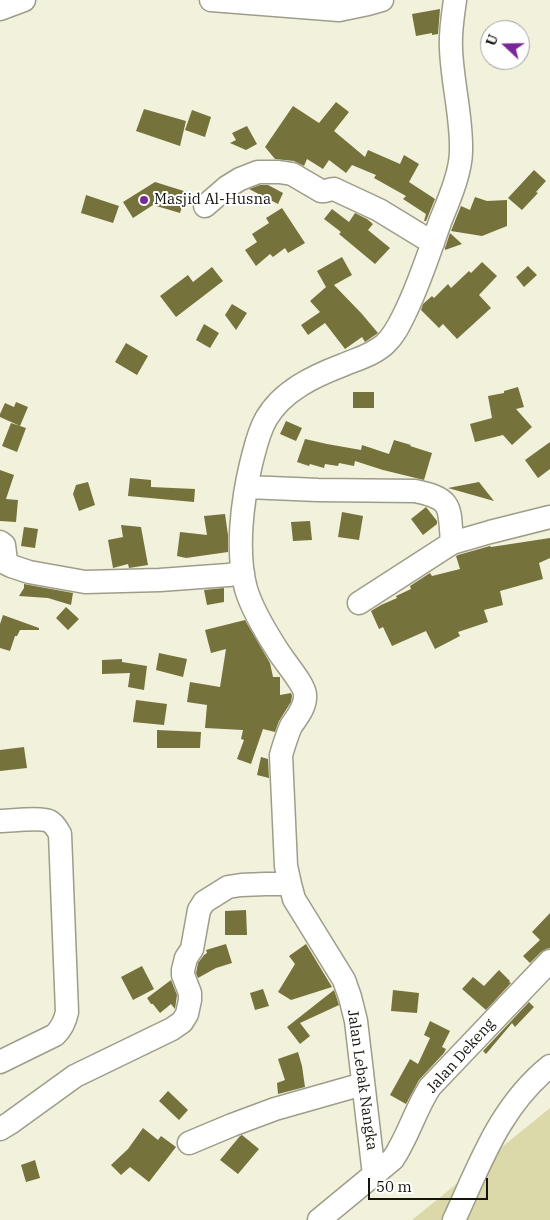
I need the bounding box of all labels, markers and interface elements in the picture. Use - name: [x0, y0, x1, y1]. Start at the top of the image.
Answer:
- north arrow: [480, 20, 530, 70]
- text: U: [482, 32, 502, 48]
- place label: Masjid Al-Husna: [154, 191, 271, 209]
- marker: Masjid Al-Husna: [138, 194, 150, 206]
- street label: Jalan Lebak Nangka: [343, 1009, 381, 1151]
- street label: Jalan Dekeng: [423, 1015, 499, 1097]
- scale bar: [370, 1168, 490, 1200]
- text: 50 m: [376, 1177, 412, 1196]

